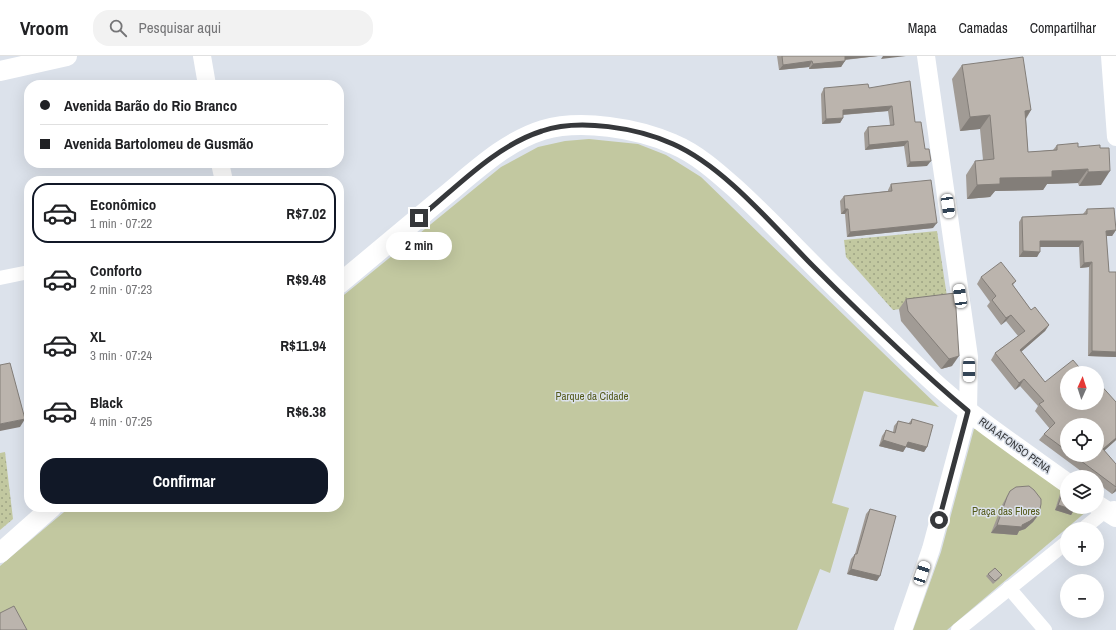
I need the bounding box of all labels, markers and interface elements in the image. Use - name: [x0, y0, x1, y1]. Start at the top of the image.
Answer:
- search box: [93, 10, 373, 46]
- text: Vroom: [20, 15, 69, 41]
- icon: search: [107, 17, 129, 39]
- text: Pesquisar aqui: [139, 17, 221, 38]
- text: Mapa: [908, 19, 937, 37]
- text: Camadas: [959, 19, 1008, 37]
- text: Compartilhar: [1030, 19, 1096, 37]
- text: Avenida Barão do Rio Branco: [64, 95, 237, 116]
- text: Avenida Bartolomeu de Gusmão: [64, 133, 254, 154]
- car: [940, 193, 956, 219]
- text: Econômico: [90, 194, 156, 215]
- icon: car: [42, 195, 78, 231]
- text: R$7.02: [286, 203, 326, 224]
- route end: [410, 209, 428, 227]
- text: 1 min · 07:22: [90, 215, 152, 232]
- callout: 2 min: [386, 232, 452, 260]
- text: 2 min: [405, 237, 433, 254]
- text: Conforto: [90, 260, 142, 281]
- icon: car: [42, 261, 78, 297]
- text: R$9.48: [286, 269, 326, 290]
- text: 2 min · 07:23: [90, 281, 152, 298]
- car: [952, 283, 968, 309]
- text: XL: [90, 326, 106, 347]
- icon: car: [42, 327, 78, 363]
- text: R$11.94: [280, 335, 326, 356]
- text: 3 min · 07:24: [90, 347, 152, 364]
- car: [963, 358, 975, 382]
- north arrow: [1060, 366, 1104, 410]
- map controls: [1060, 366, 1104, 618]
- park label: Parque da Cidade: [555, 389, 629, 403]
- text: Black: [90, 392, 123, 413]
- icon: car: [42, 393, 78, 429]
- text: R$6.38: [286, 401, 326, 422]
- text: 4 min · 07:25: [90, 413, 152, 430]
- street label: RUA AFONSO PENA: [976, 414, 1055, 476]
- button: locate: [1060, 418, 1104, 462]
- button: Confirmar: [40, 458, 328, 504]
- button: layers: [1060, 470, 1104, 514]
- park label: Praça das Flores: [972, 504, 1041, 518]
- route start: [930, 511, 948, 529]
- button: +: [1060, 522, 1104, 566]
- car: [912, 560, 932, 586]
- button: −: [1060, 574, 1104, 618]

